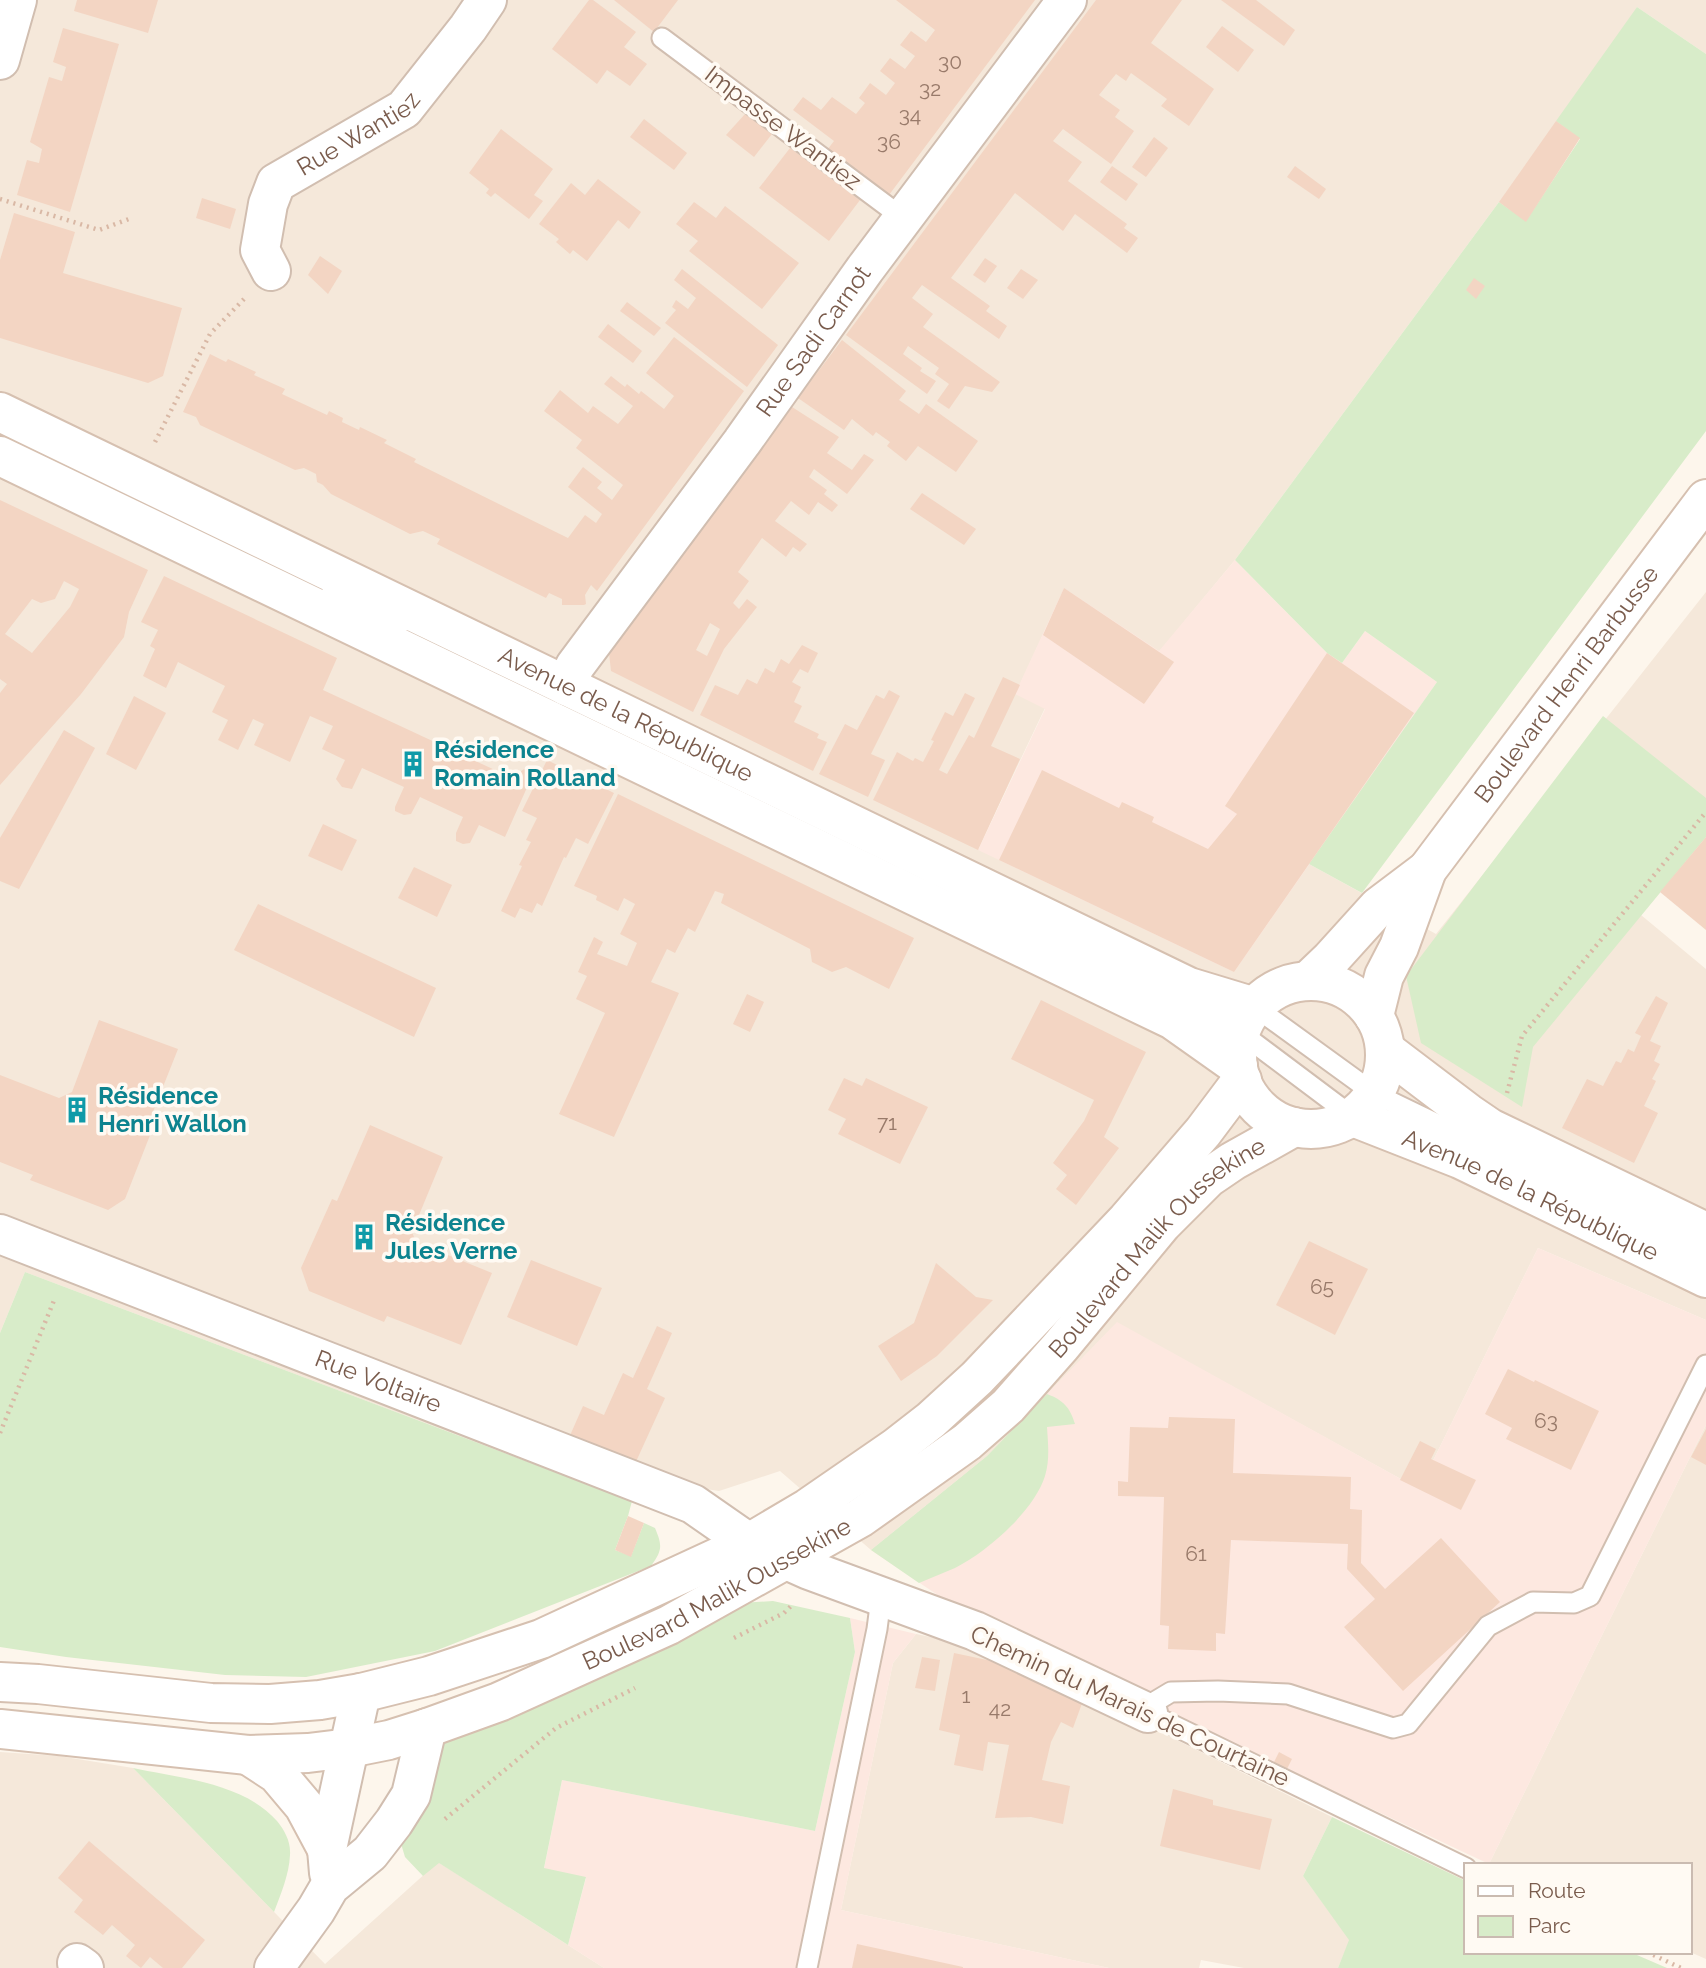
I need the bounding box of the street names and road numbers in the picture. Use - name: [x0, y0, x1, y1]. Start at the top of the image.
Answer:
- street label: Impasse Wantiez: [699, 59, 867, 196]
- street label: Rue Wantiez: [292, 86, 426, 182]
- street label: Rue Sadi Carnot: [750, 260, 877, 422]
- street label: Boulevard Henri Barbusse: [1468, 560, 1665, 808]
- street label: Avenue de la République: [494, 640, 758, 788]
- street label: Avenue de la République: [1398, 1123, 1663, 1267]
- street label: Boulevard Malik Oussekine: [1042, 1131, 1270, 1364]
- street label: Rue Voltaire: [311, 1343, 446, 1419]
- street label: Boulevard Malik Oussekine: [578, 1511, 856, 1676]
- street label: Chemin du Marais de Courtaine: [966, 1619, 1294, 1792]

